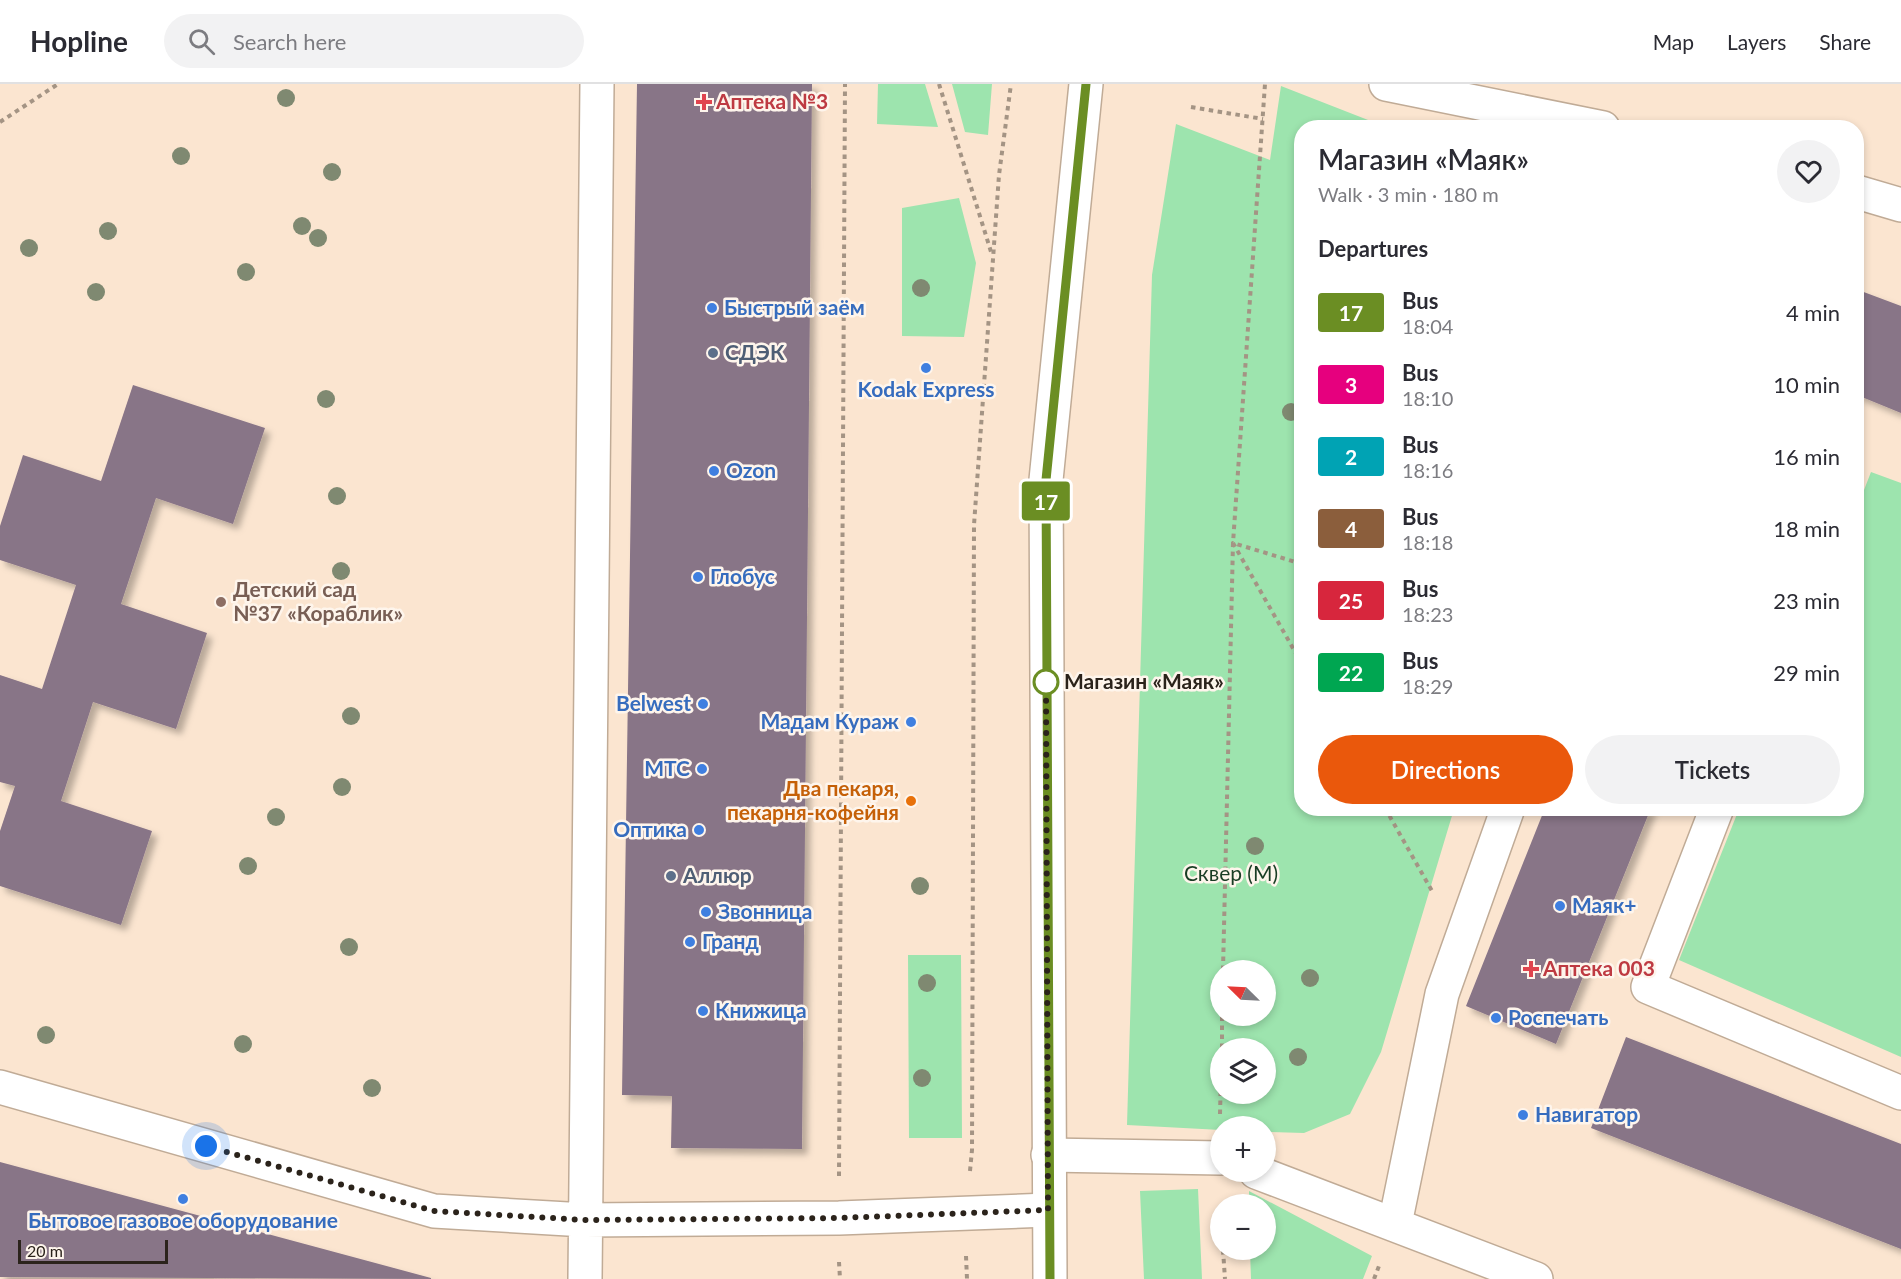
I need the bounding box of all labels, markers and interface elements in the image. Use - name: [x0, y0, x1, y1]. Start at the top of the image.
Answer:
- search box: [164, 14, 584, 68]
- text: Hopline: [30, 24, 128, 58]
- icon: search: [185, 25, 218, 58]
- text: Search here: [233, 28, 346, 55]
- text: Map: [1653, 29, 1694, 54]
- text: Layers: [1727, 29, 1786, 54]
- text: Share: [1819, 29, 1871, 54]
- place label: Аптека №3: [715, 88, 828, 113]
- marker: Аптека №3: [697, 95, 711, 109]
- button: heart: [1777, 140, 1840, 203]
- text: Магазин «Маяк»: [1318, 142, 1529, 176]
- text: Walk · 3 min · 180 m: [1318, 182, 1499, 206]
- text: Departures: [1318, 235, 1428, 262]
- text: Bus: [1402, 287, 1438, 314]
- place label: Быстрый заём: [724, 294, 865, 319]
- text: 4 min: [1786, 299, 1840, 326]
- text: 17: [1339, 300, 1363, 325]
- marker: Быстрый заём: [705, 301, 719, 315]
- text: 18:04: [1402, 314, 1453, 338]
- place label: СДЭК: [725, 339, 785, 364]
- marker: СДЭК: [706, 346, 720, 360]
- text: Bus: [1402, 359, 1438, 386]
- marker: Kodak Express: [919, 361, 933, 375]
- text: 10 min: [1773, 371, 1840, 398]
- text: 3: [1345, 372, 1357, 397]
- place label: Kodak Express: [858, 376, 994, 401]
- text: 18:10: [1402, 386, 1453, 410]
- text: Bus: [1402, 431, 1438, 458]
- text: 16 min: [1773, 443, 1840, 470]
- text: 2: [1345, 444, 1357, 469]
- place label: Ozon: [726, 457, 776, 482]
- text: 18:16: [1402, 458, 1453, 482]
- marker: Ozon: [707, 464, 721, 478]
- line badge: 17: [1019, 482, 1073, 520]
- text: 17: [1034, 489, 1058, 514]
- text: Bus: [1402, 503, 1438, 530]
- text: 18 min: [1773, 515, 1840, 542]
- text: 4: [1345, 516, 1357, 541]
- text: 18:18: [1402, 530, 1453, 554]
- place label: Глобус: [710, 563, 775, 588]
- marker: Глобус: [691, 570, 705, 584]
- text: Bus: [1402, 575, 1438, 602]
- place label: Детский сад №37 «Кораблик»: [233, 576, 403, 625]
- text: 23 min: [1773, 587, 1840, 614]
- text: 25: [1339, 588, 1363, 613]
- marker: Детский сад №37 «Кораблик»: [214, 595, 228, 609]
- text: 18:23: [1402, 602, 1453, 626]
- text: Bus: [1402, 647, 1438, 674]
- text: 29 min: [1773, 659, 1840, 686]
- text: 22: [1339, 660, 1363, 685]
- place label: Магазин «Маяк»: [1064, 668, 1224, 693]
- marker: Магазин «Маяк»: [1033, 669, 1059, 695]
- text: 18:29: [1402, 674, 1453, 698]
- place label: Belwest: [616, 690, 691, 715]
- marker: Belwest: [696, 697, 710, 711]
- place label: Мадам Кураж: [760, 708, 899, 733]
- marker: Мадам Кураж: [904, 715, 918, 729]
- button: Directions: [1318, 735, 1573, 804]
- button: Tickets: [1585, 735, 1840, 804]
- place label: МТС: [644, 755, 690, 780]
- marker: МТС: [695, 762, 709, 776]
- place label: Два пекаря, пекарня-кофейня: [727, 775, 899, 824]
- marker: Два пекаря, пекарня-кофейня: [904, 794, 918, 808]
- place label: Оптика: [613, 816, 687, 841]
- marker: Оптика: [692, 823, 706, 837]
- park label: Сквер (М): [1184, 860, 1278, 885]
- place label: Аллюр: [682, 862, 752, 887]
- marker: Аллюр: [664, 869, 678, 883]
- place label: Маяк+: [1572, 892, 1636, 917]
- place label: Звонница: [718, 898, 812, 923]
- marker: Маяк+: [1553, 899, 1567, 913]
- marker: Звонница: [699, 905, 713, 919]
- place label: Гранд: [702, 928, 759, 953]
- marker: Гранд: [683, 935, 697, 949]
- place label: Аптека 003: [1542, 955, 1655, 980]
- north arrow: [1210, 960, 1276, 1026]
- map controls: [1210, 960, 1276, 1260]
- marker: Аптека 003: [1524, 962, 1538, 976]
- place label: Книжица: [715, 997, 807, 1022]
- marker: Книжица: [696, 1004, 710, 1018]
- place label: Роспечать: [1508, 1004, 1608, 1029]
- marker: Роспечать: [1489, 1011, 1503, 1025]
- button: layers: [1210, 1038, 1276, 1104]
- place label: Навигатор: [1535, 1101, 1638, 1126]
- marker: Навигатор: [1516, 1108, 1530, 1122]
- button: +: [1210, 1116, 1276, 1182]
- your location: [191, 1131, 221, 1161]
- marker: Бытовое газовое оборудование: [176, 1192, 190, 1206]
- button: −: [1210, 1194, 1276, 1260]
- place label: Бытовое газовое оборудование: [28, 1207, 338, 1232]
- scale bar: [18, 1237, 168, 1264]
- text: 20 m: [27, 1241, 63, 1260]

